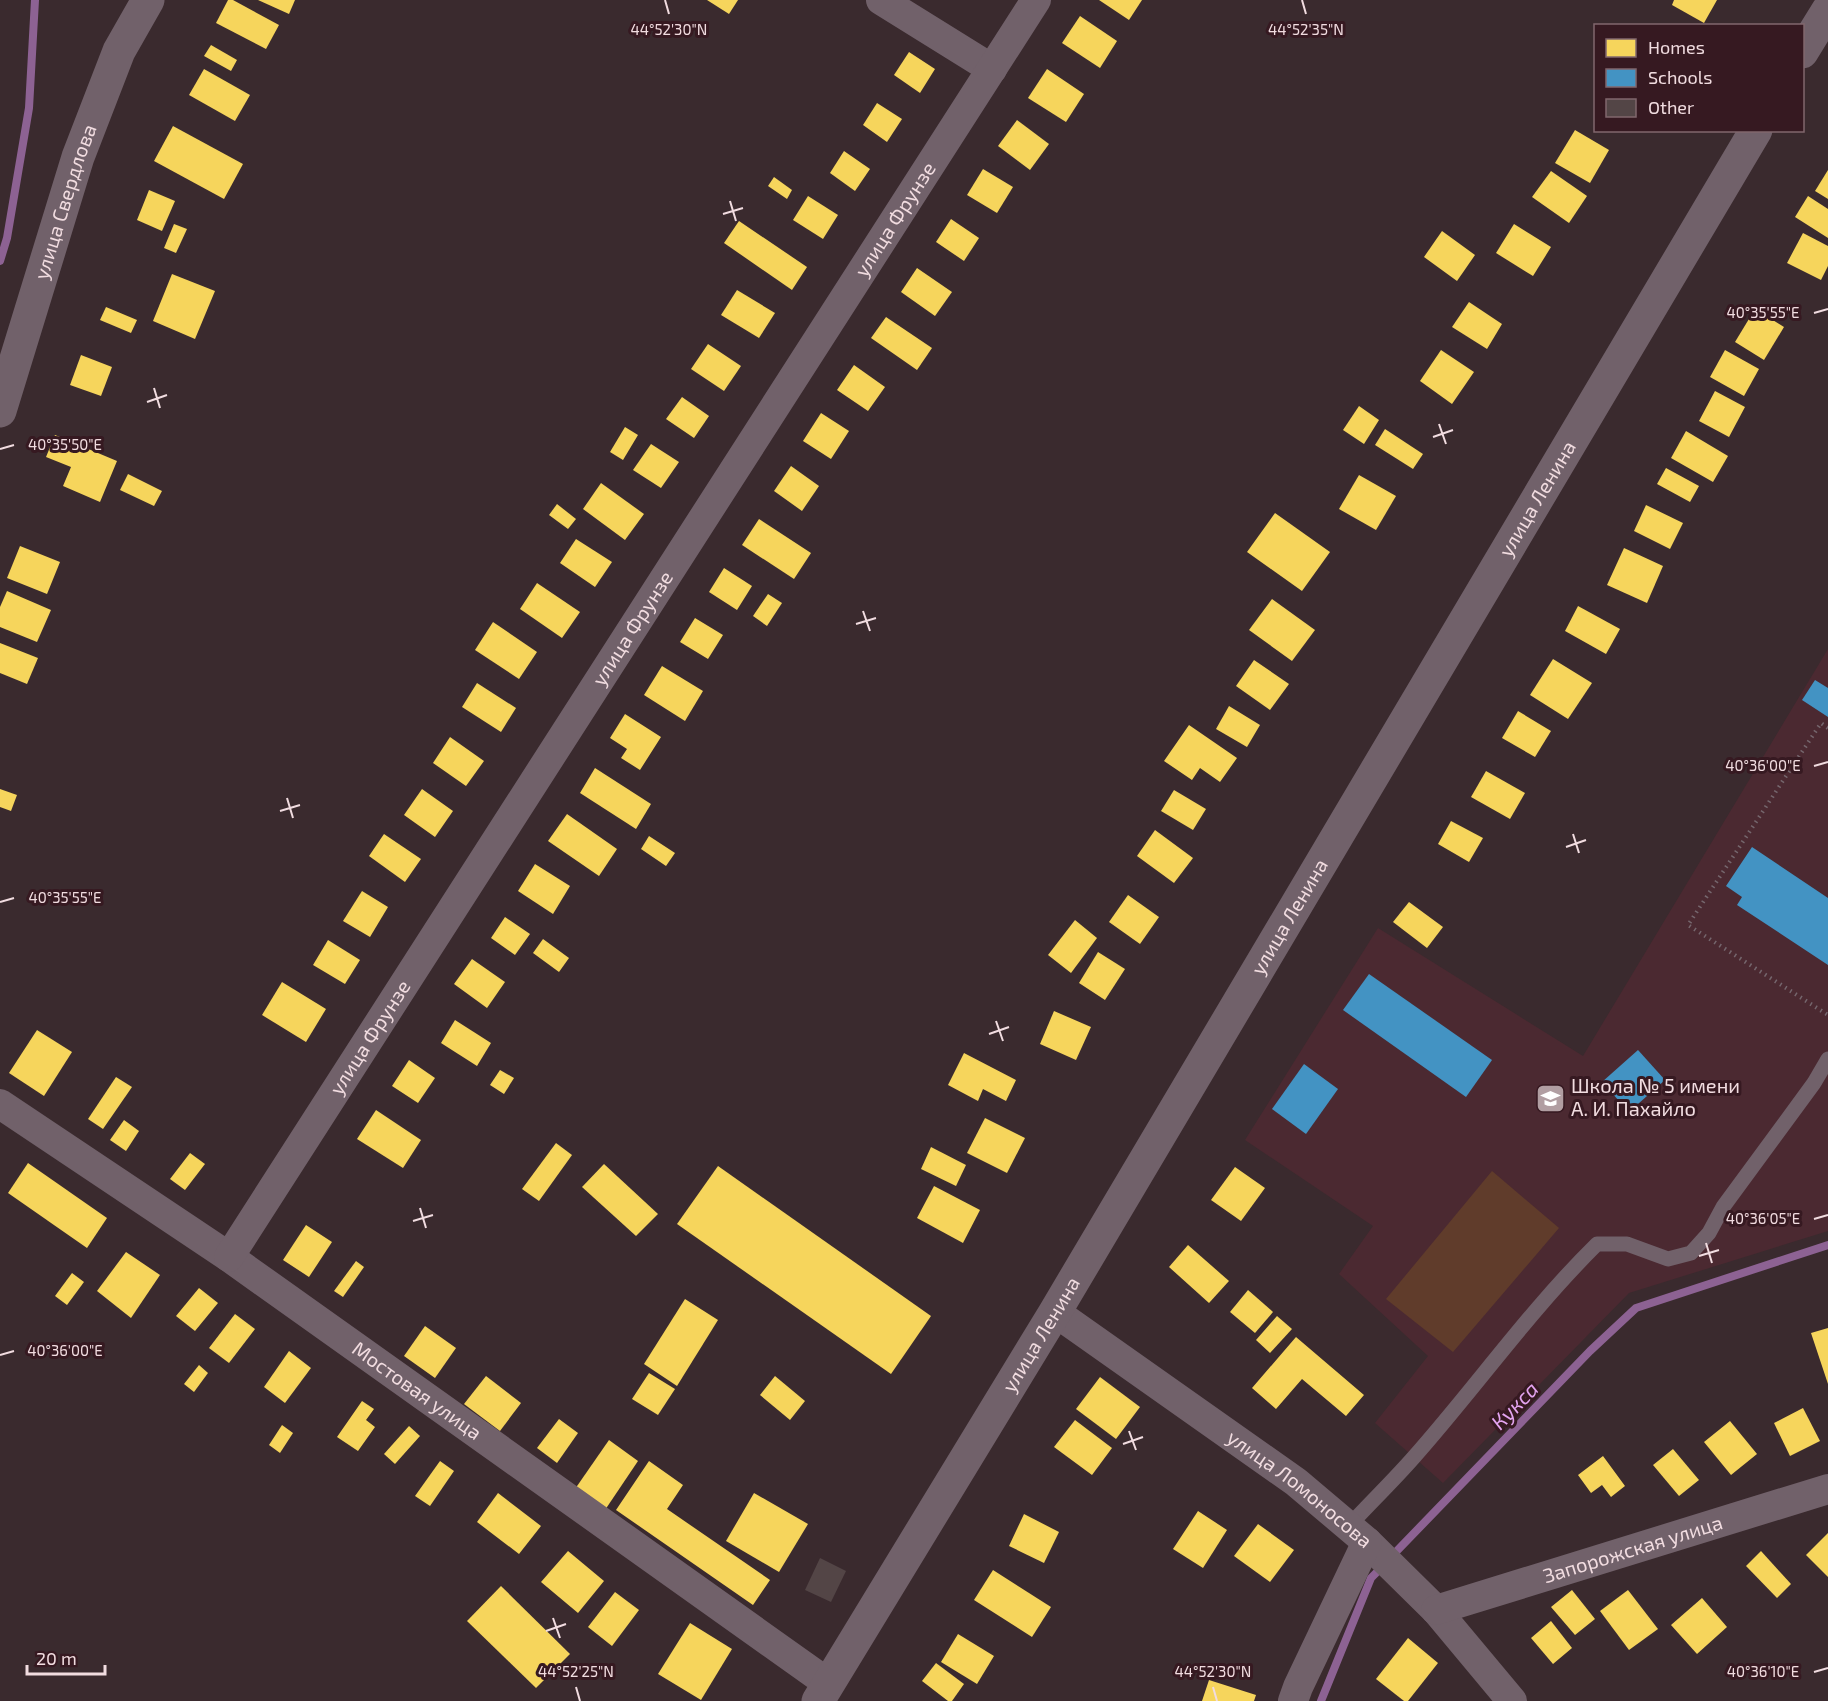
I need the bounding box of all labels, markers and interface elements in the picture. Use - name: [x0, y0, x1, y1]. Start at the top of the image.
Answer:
- text: 44°52'30"N: [631, 20, 707, 38]
- text: 44°52'35"N: [1268, 20, 1344, 38]
- legend: [1594, 24, 1804, 132]
- text: Homes: [1648, 36, 1705, 58]
- text: Schools: [1648, 66, 1712, 88]
- text: Other: [1648, 96, 1694, 118]
- street label: улица Свердлова: [28, 120, 101, 283]
- street label: улица Фрунзе: [849, 157, 940, 281]
- text: 40°35'55"E: [1726, 303, 1800, 321]
- text: 40°35'50"E: [28, 435, 102, 453]
- street label: улица Ленина: [1493, 436, 1580, 561]
- street label: улица Фрунзе: [586, 566, 677, 690]
- text: 40°36'00"E: [1725, 756, 1801, 774]
- street label: улица Ленина: [1245, 854, 1332, 979]
- text: 40°35'55"E: [28, 888, 102, 906]
- street label: улица Фрунзе: [324, 975, 415, 1099]
- place label: Школа № 5 имени А. И. Пахайло: [1571, 1073, 1740, 1120]
- school or university icon: Школа № 5 имени А. И. Пахайло: [1534, 1082, 1566, 1114]
- text: 40°36'05"E: [1726, 1209, 1800, 1227]
- street label: улица Ленина: [996, 1272, 1084, 1397]
- street label: Мостовая улица: [348, 1336, 487, 1444]
- text: 40°36'00"E: [27, 1341, 103, 1359]
- water label: Кукса: [1485, 1376, 1543, 1434]
- street label: улица Ломоносова: [1222, 1424, 1378, 1552]
- street label: Запорожская улица: [1540, 1509, 1725, 1587]
- scale bar: [27, 1638, 105, 1676]
- text: 20 m: [36, 1647, 77, 1669]
- text: 44°52'25"N: [538, 1662, 614, 1680]
- text: 44°52'30"N: [1175, 1662, 1251, 1680]
- text: 40°36'10"E: [1727, 1662, 1799, 1680]

